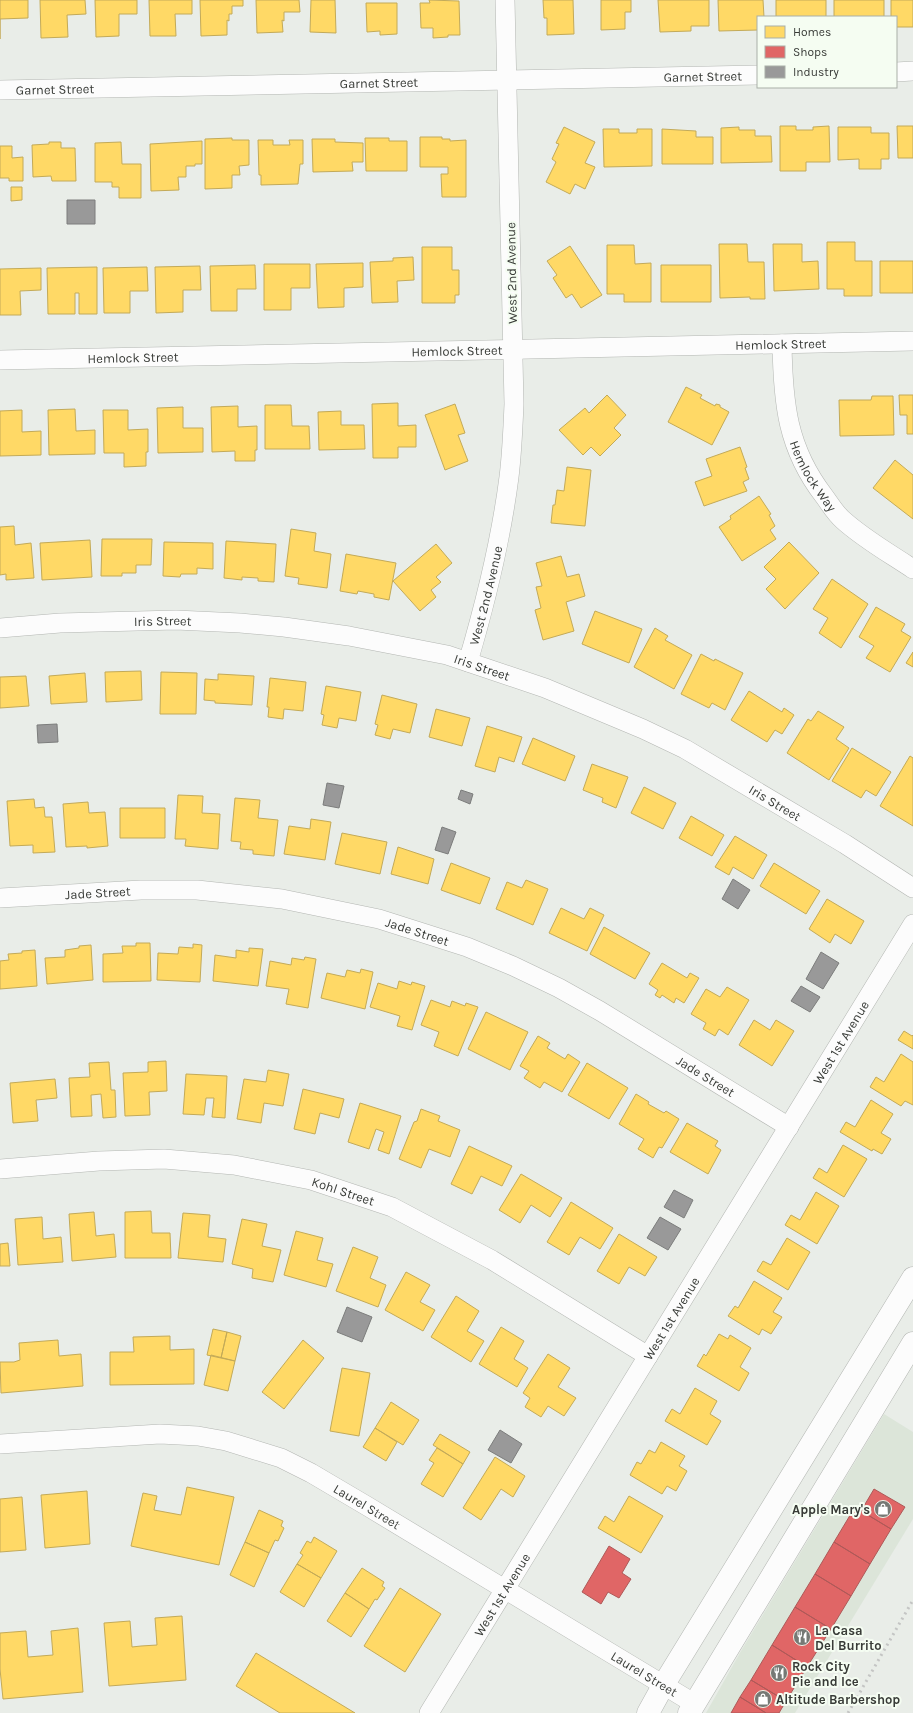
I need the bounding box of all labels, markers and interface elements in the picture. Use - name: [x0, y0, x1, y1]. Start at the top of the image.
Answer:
- legend: [757, 16, 897, 88]
- text: Homes: [793, 25, 831, 39]
- text: Shops: [793, 45, 827, 59]
- text: Industry: [793, 65, 839, 79]
- street label: Garnet Street: [663, 68, 742, 85]
- street label: Garnet Street: [340, 75, 418, 91]
- street label: Garnet Street: [16, 81, 94, 98]
- street label: West 2nd Avenue: [503, 222, 520, 324]
- street label: Hemlock Street: [735, 336, 827, 353]
- street label: Hemlock Street: [411, 343, 503, 359]
- street label: Hemlock Street: [87, 349, 179, 366]
- street label: Hemlock Way: [787, 439, 840, 515]
- street label: West 2nd Avenue: [466, 544, 505, 647]
- street label: Iris Street: [134, 613, 192, 629]
- street label: Iris Street: [452, 651, 512, 684]
- street label: Iris Street: [746, 782, 804, 824]
- street label: Jade Street: [65, 884, 131, 902]
- street label: Jade Street: [384, 915, 451, 949]
- street label: West 1st Avenue: [810, 998, 872, 1087]
- street label: Jade Street: [674, 1053, 738, 1100]
- street label: Kohl Street: [310, 1174, 377, 1209]
- street label: West 1st Avenue: [640, 1274, 703, 1363]
- street label: Laurel Street: [331, 1481, 403, 1532]
- shop icon: Apple Mary's: [873, 1499, 893, 1519]
- place label: Apple Mary's: [792, 1502, 870, 1517]
- street label: West 1st Avenue: [471, 1550, 533, 1639]
- place label: La Casa Del Burrito: [815, 1623, 882, 1653]
- restaurant icon: La Casa Del Burrito: [792, 1627, 812, 1647]
- street label: Laurel Street: [608, 1648, 680, 1700]
- place label: Rock City Pie and Ice: [792, 1659, 859, 1689]
- restaurant icon: Rock City Pie and Ice: [769, 1663, 789, 1683]
- shop icon: Altitude Barbershop: [753, 1689, 773, 1709]
- place label: Altitude Barbershop: [776, 1692, 900, 1707]

